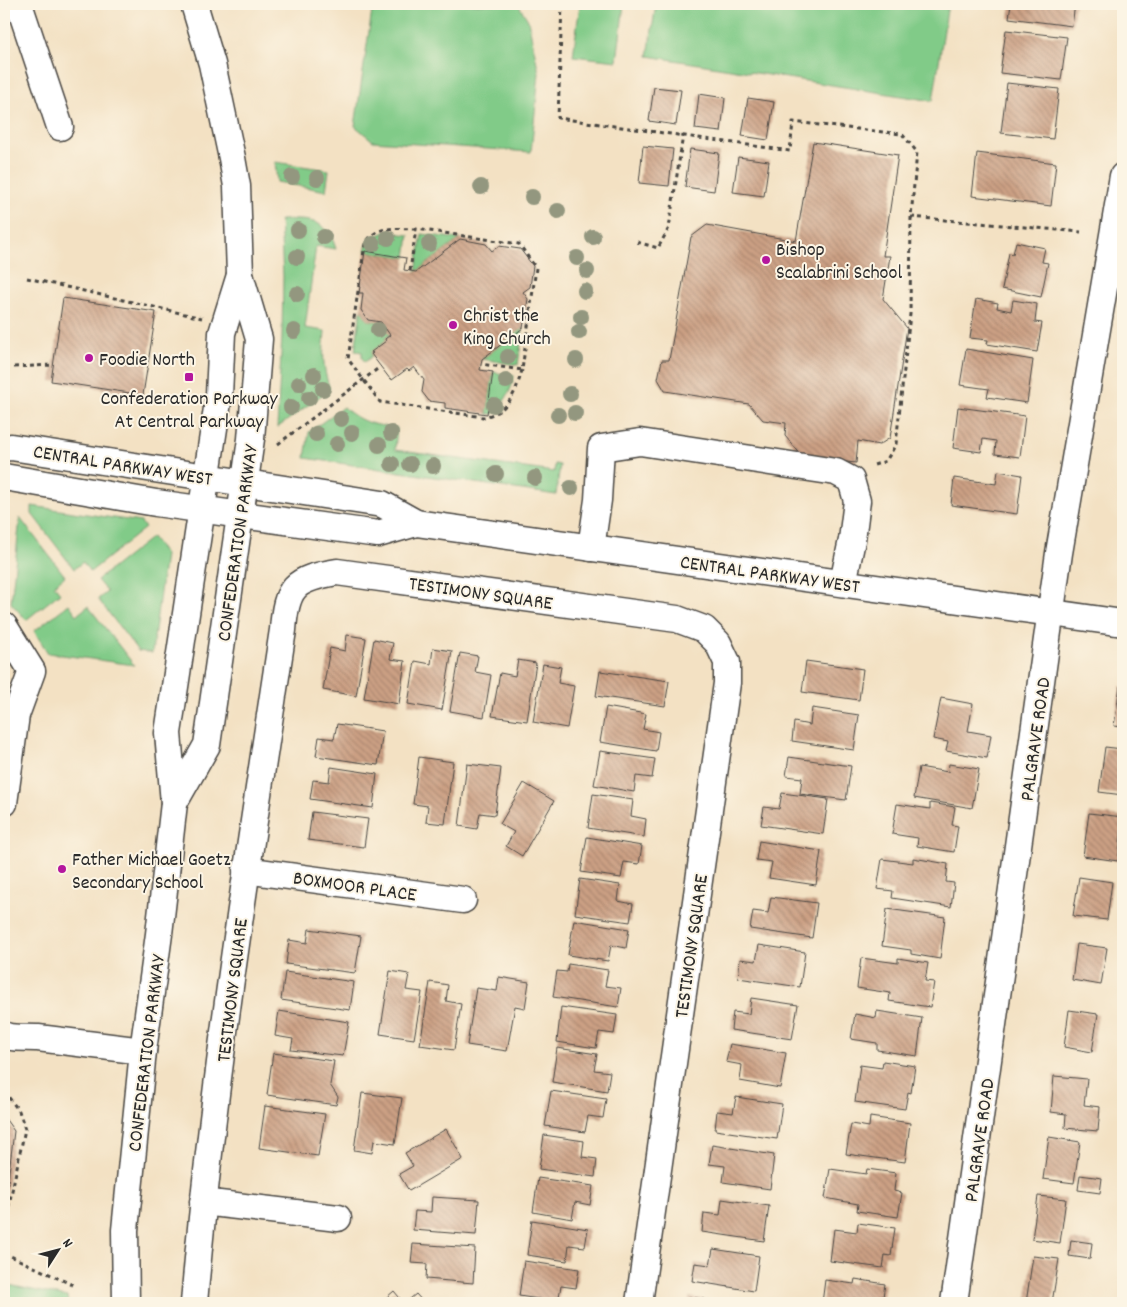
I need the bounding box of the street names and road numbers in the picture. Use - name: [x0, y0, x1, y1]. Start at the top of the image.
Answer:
- street label: CENTRAL PARKWAY WEST: [31, 439, 214, 495]
- street label: CONFEDERATION PARKWAY: [211, 443, 267, 643]
- street label: CENTRAL PARKWAY WEST: [678, 550, 861, 602]
- street label: TESTIMONY SQUARE: [407, 571, 554, 619]
- street label: PALGRAVE ROAD: [1014, 676, 1060, 803]
- street label: BOXMOOR PLACE: [291, 865, 418, 910]
- street label: TESTIMONY SQUARE: [669, 873, 717, 1020]
- street label: TESTIMONY SQUARE: [211, 917, 257, 1064]
- street label: CONFEDERATION PARKWAY: [122, 953, 174, 1153]
- street label: PALGRAVE ROAD: [958, 1077, 1004, 1204]

